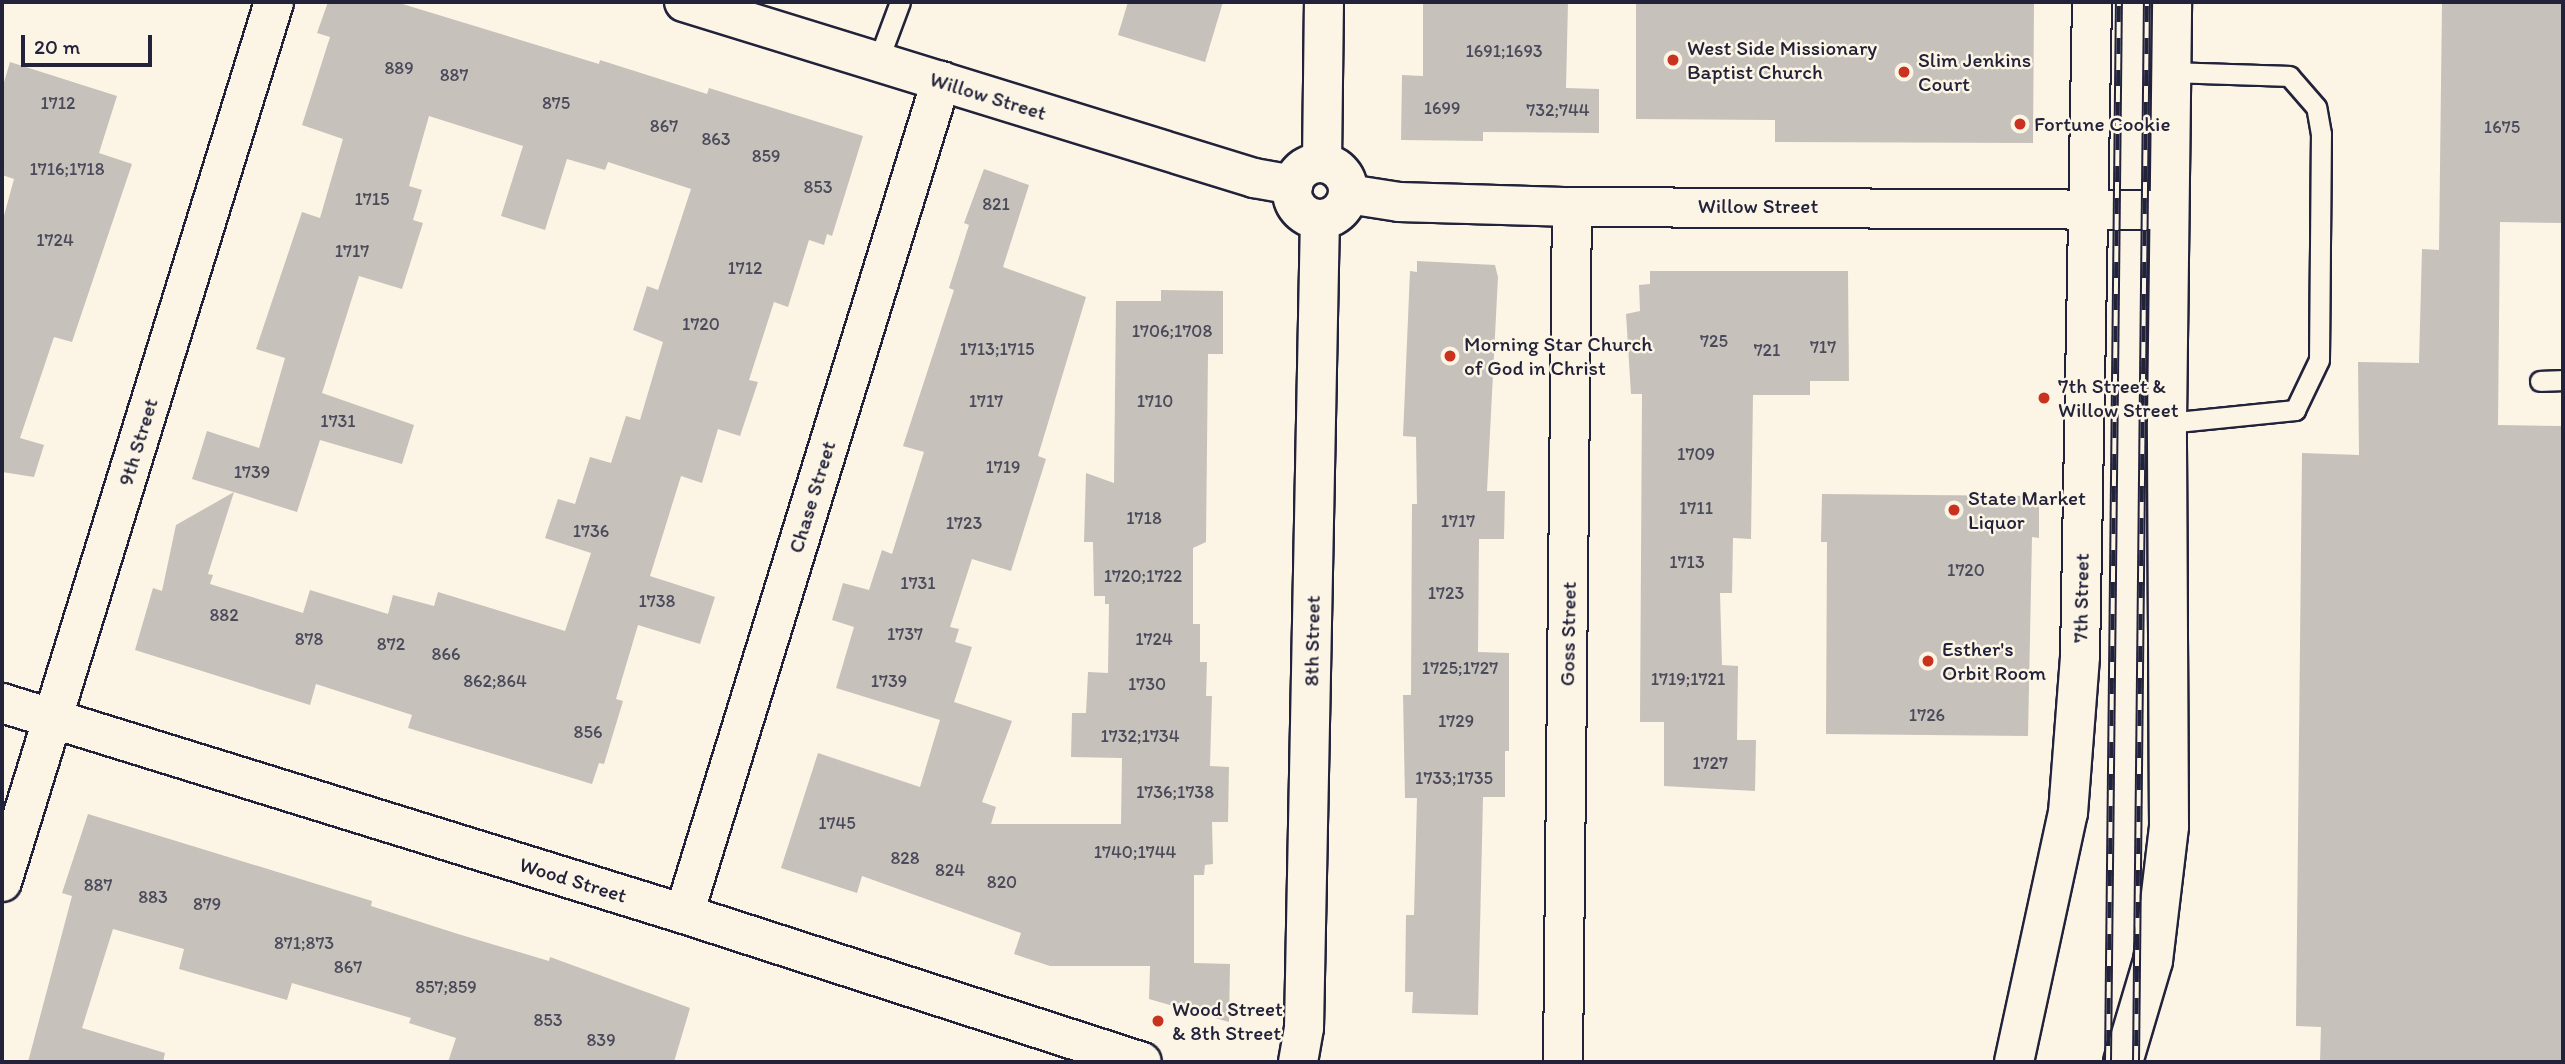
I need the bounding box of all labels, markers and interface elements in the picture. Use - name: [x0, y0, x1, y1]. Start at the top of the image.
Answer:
- scale bar: [24, 21, 156, 65]
- text: 20 m: [34, 34, 80, 59]
- place label: West Side Missionary Baptist Church: [1687, 35, 1877, 85]
- house number: 1691;1693: [1465, 40, 1543, 62]
- place label: Slim Jenkins Court: [1918, 47, 2032, 97]
- marker: West Side Missionary Baptist Church: [1665, 52, 1681, 68]
- house number: 889: [384, 57, 414, 79]
- house number: 887: [440, 64, 468, 86]
- marker: Slim Jenkins Court: [1896, 64, 1912, 80]
- street label: Willow Street: [927, 66, 1049, 126]
- house number: 1712: [40, 92, 76, 114]
- house number: 875: [542, 92, 570, 114]
- house number: 1699: [1424, 97, 1460, 119]
- house number: 732;744: [1526, 99, 1590, 121]
- place label: Fortune Cookie: [2034, 111, 2170, 137]
- house number: 867: [650, 115, 678, 137]
- marker: Fortune Cookie: [2012, 116, 2028, 132]
- house number: 1675: [2484, 116, 2520, 138]
- house number: 863: [701, 128, 731, 150]
- house number: 859: [752, 145, 780, 167]
- house number: 1716;1718: [29, 158, 105, 180]
- house number: 853: [803, 176, 833, 198]
- house number: 1715: [354, 188, 390, 210]
- house number: 821: [982, 193, 1010, 215]
- street label: Willow Street: [1698, 193, 1818, 219]
- house number: 1724: [36, 229, 74, 251]
- house number: 1717: [335, 240, 369, 262]
- house number: 1712: [727, 257, 763, 279]
- house number: 1720: [682, 313, 720, 335]
- house number: 1706;1708: [1132, 320, 1212, 342]
- house number: 725: [1700, 330, 1728, 352]
- place label: Morning Star Church of God in Christ: [1464, 331, 1652, 381]
- house number: 717: [1810, 336, 1836, 358]
- house number: 1713;1715: [959, 338, 1035, 360]
- house number: 721: [1754, 339, 1780, 361]
- marker: Morning Star Church of God in Christ: [1442, 348, 1458, 364]
- place label: 7th Street & Willow Street: [2058, 373, 2178, 423]
- house number: 1717: [969, 390, 1003, 412]
- house number: 1710: [1137, 390, 1173, 412]
- marker: 7th Street & Willow Street: [2036, 390, 2052, 406]
- street label: 9th Street: [113, 395, 163, 489]
- house number: 1731: [320, 410, 356, 432]
- street label: Chase Street: [783, 438, 841, 556]
- house number: 1709: [1677, 443, 1715, 465]
- house number: 1719: [985, 456, 1021, 478]
- house number: 1739: [234, 461, 270, 483]
- place label: State Market Liquor: [1968, 485, 2086, 535]
- house number: 1711: [1679, 497, 1713, 519]
- marker: State Market Liquor: [1946, 502, 1962, 518]
- house number: 1718: [1126, 507, 1162, 529]
- house number: 1717: [1441, 510, 1475, 532]
- house number: 1723: [946, 512, 982, 534]
- house number: 1736: [573, 520, 609, 542]
- house number: 1713: [1669, 551, 1705, 573]
- street label: 7th Street: [2068, 553, 2094, 643]
- house number: 1720: [1947, 559, 1985, 581]
- house number: 1720;1722: [1104, 565, 1182, 587]
- house number: 1731: [900, 572, 936, 594]
- house number: 1723: [1428, 582, 1464, 604]
- street label: Goss Street: [1554, 582, 1582, 686]
- house number: 1738: [639, 590, 675, 612]
- street label: 8th Street: [1299, 596, 1325, 686]
- house number: 882: [209, 604, 239, 626]
- house number: 1737: [887, 623, 923, 645]
- house number: 878: [295, 628, 323, 650]
- house number: 1724: [1135, 628, 1173, 650]
- house number: 872: [377, 633, 405, 655]
- place label: Esther's Orbit Room: [1942, 636, 2046, 686]
- house number: 866: [432, 643, 460, 665]
- marker: Esther's Orbit Room: [1920, 653, 1936, 669]
- house number: 1725;1727: [1422, 657, 1498, 679]
- house number: 1719;1721: [1651, 668, 1725, 690]
- house number: 862;864: [463, 670, 527, 692]
- house number: 1739: [871, 670, 907, 692]
- house number: 1730: [1128, 673, 1166, 695]
- house number: 1726: [1909, 704, 1945, 726]
- house number: 1729: [1438, 710, 1474, 732]
- house number: 856: [574, 721, 602, 743]
- house number: 1732;1734: [1101, 725, 1179, 747]
- house number: 1727: [1692, 752, 1728, 774]
- house number: 1733;1735: [1415, 767, 1493, 789]
- house number: 1736;1738: [1136, 781, 1214, 803]
- house number: 1745: [818, 812, 856, 834]
- house number: 1740;1744: [1094, 841, 1176, 863]
- house number: 828: [890, 847, 920, 869]
- street label: Wood Street: [516, 852, 630, 908]
- house number: 824: [935, 859, 965, 881]
- house number: 820: [987, 871, 1017, 893]
- house number: 887: [84, 874, 112, 896]
- house number: 883: [138, 886, 168, 908]
- house number: 879: [193, 893, 221, 915]
- house number: 871;873: [274, 932, 334, 954]
- house number: 867: [334, 956, 362, 978]
- house number: 857;859: [415, 976, 477, 998]
- place label: Wood Street & 8th Street: [1172, 996, 1282, 1046]
- house number: 853: [533, 1009, 563, 1031]
- marker: Wood Street & 8th Street: [1150, 1013, 1166, 1029]
- house number: 839: [586, 1029, 616, 1051]

